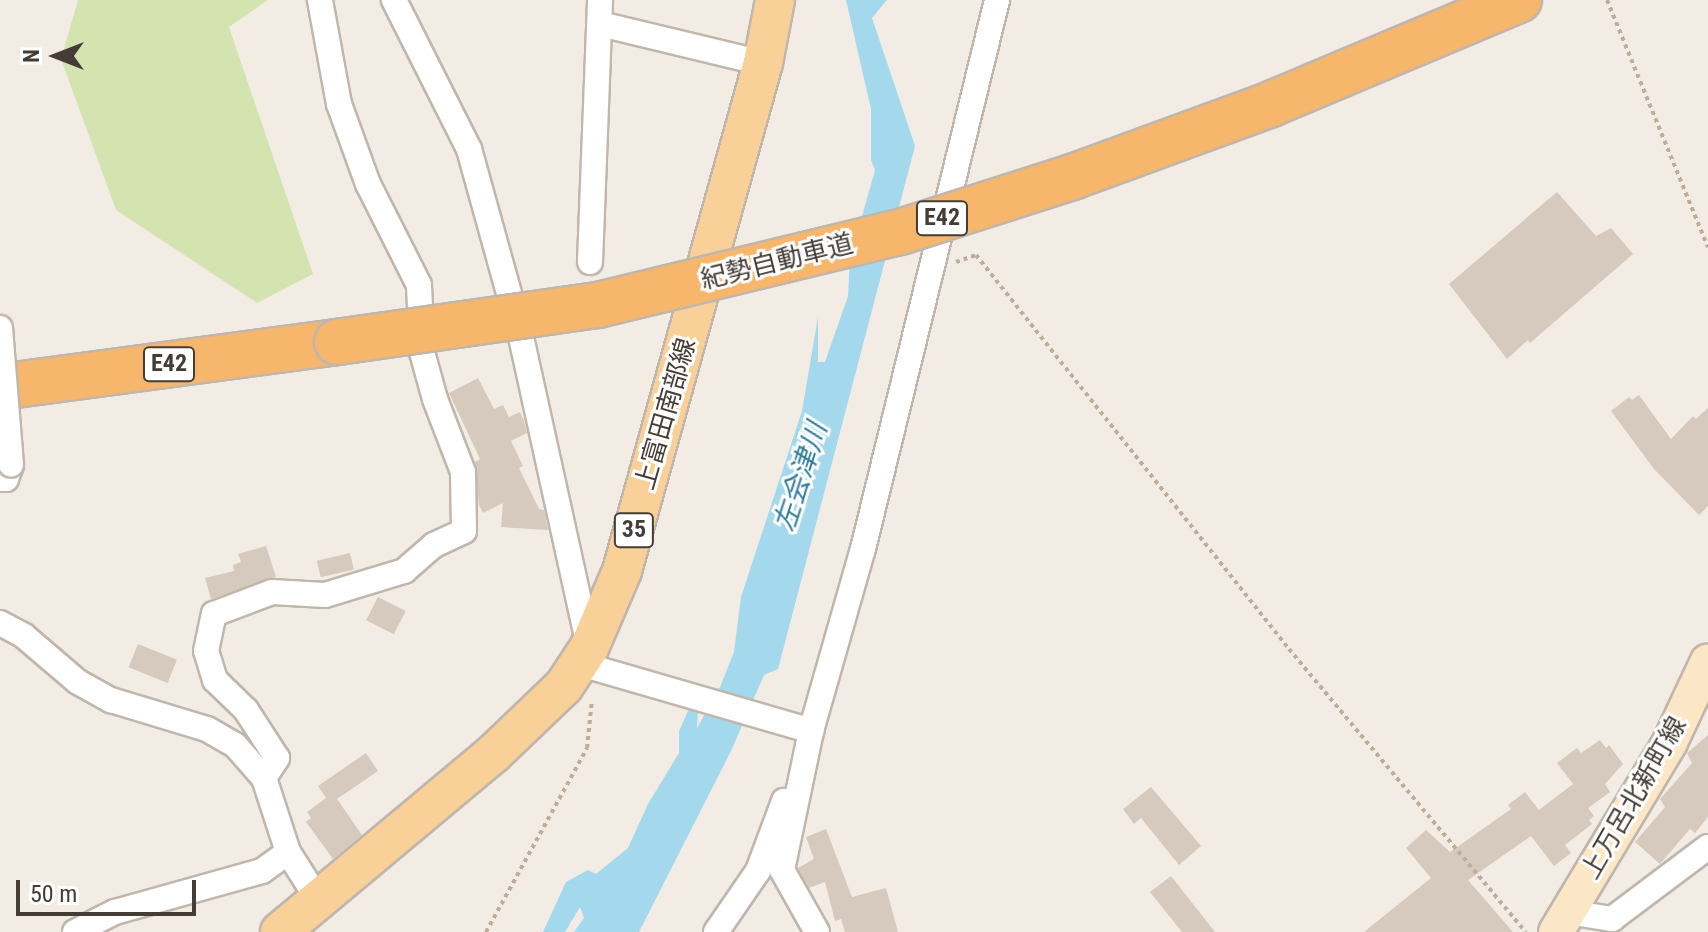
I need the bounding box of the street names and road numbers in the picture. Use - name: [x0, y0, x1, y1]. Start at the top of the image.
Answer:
- road number: E42: [914, 198, 970, 238]
- street label: 紀勢自動車道: [698, 228, 856, 296]
- street label: 上富田南部線: [630, 335, 702, 493]
- road number: E42: [141, 344, 197, 384]
- road number: 35: [612, 510, 656, 550]
- street label: 上万呂北新町線: [1575, 711, 1693, 885]

